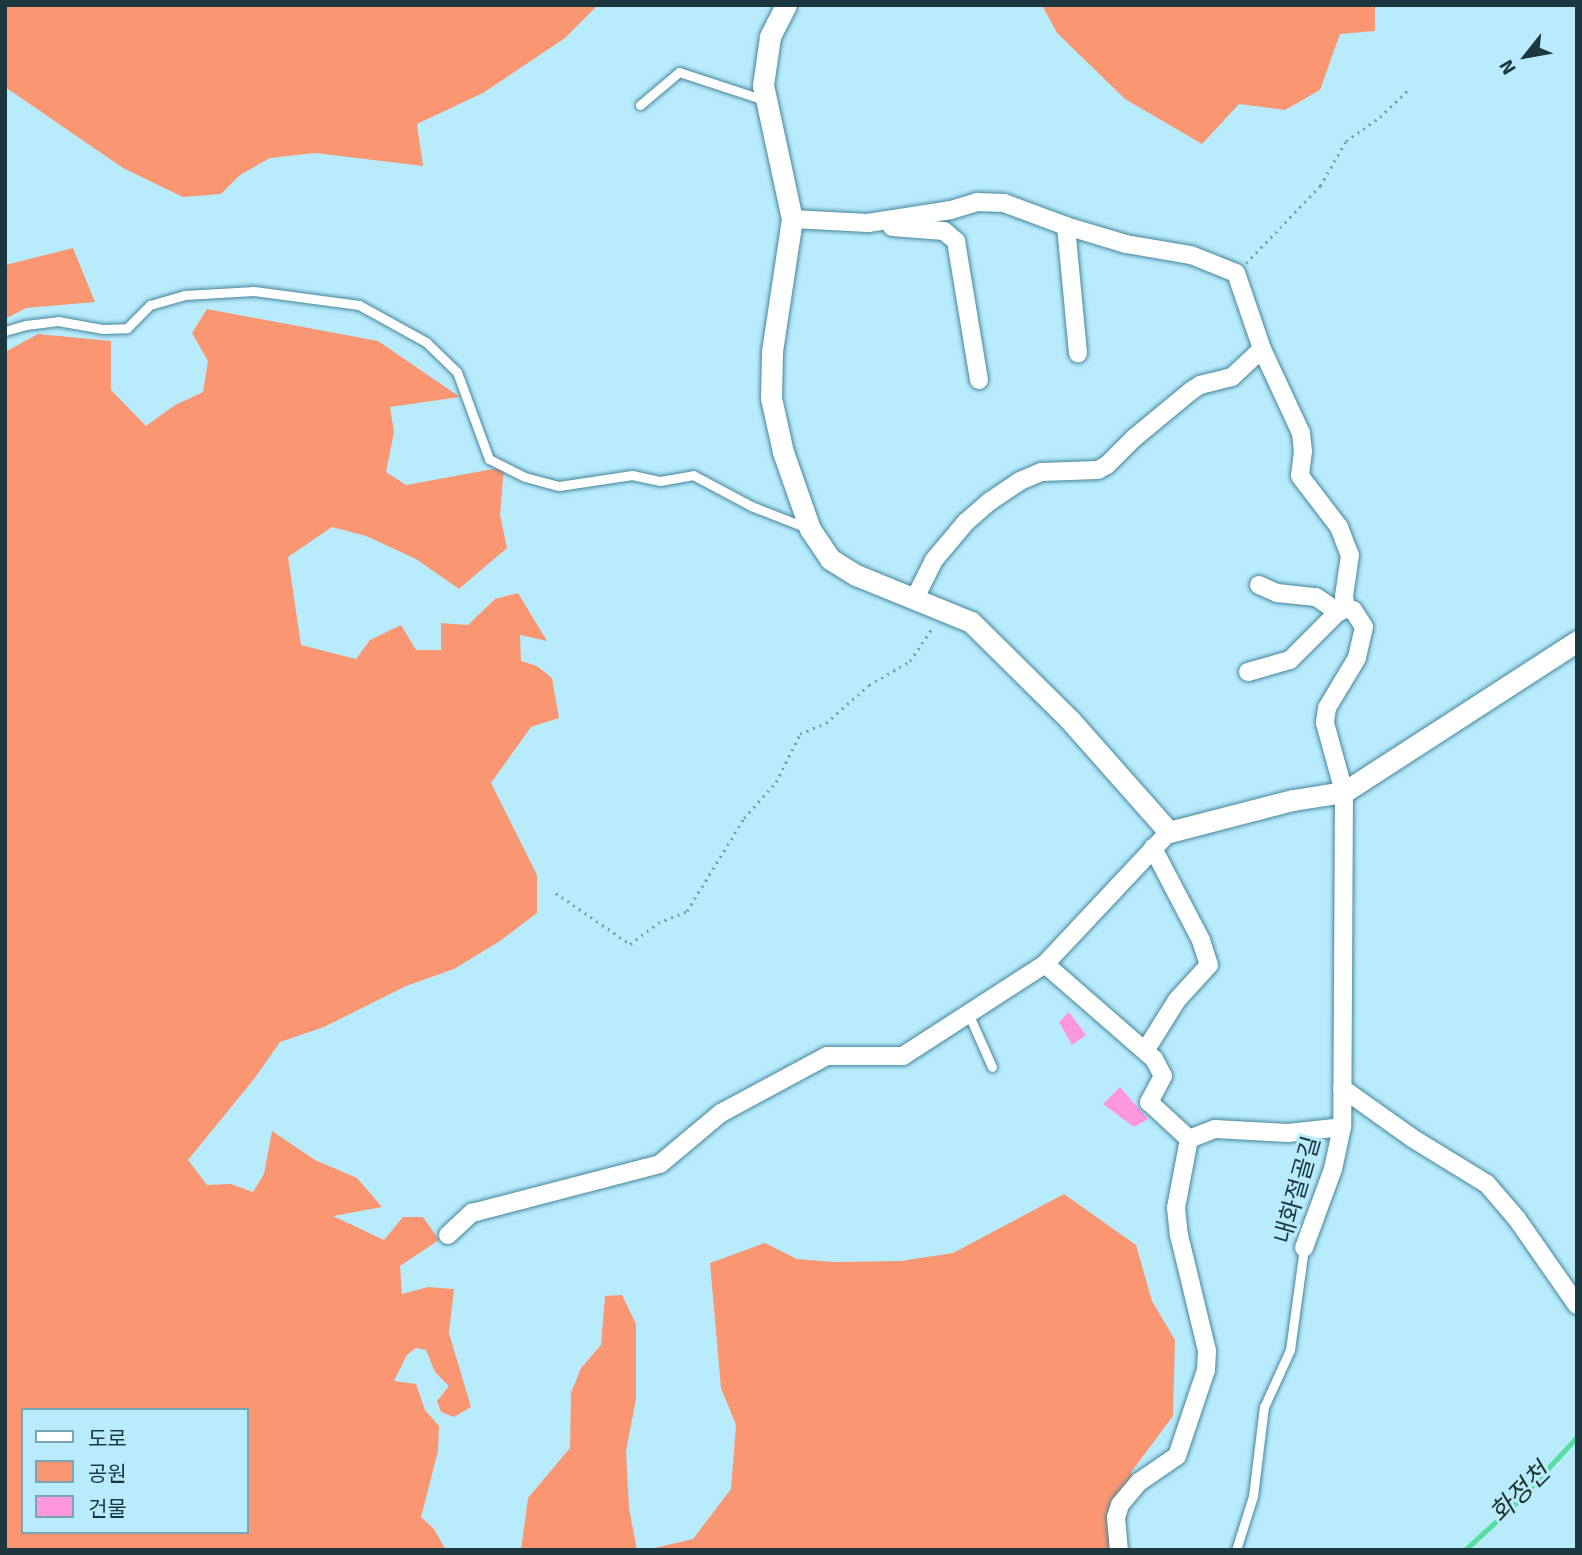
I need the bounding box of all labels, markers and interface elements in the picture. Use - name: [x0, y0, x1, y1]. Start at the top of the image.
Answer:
- north arrow: [1491, 21, 1561, 91]
- text: N: [1494, 55, 1522, 79]
- street label: 내화절골길: [1269, 1133, 1327, 1247]
- legend: [21, 1408, 248, 1534]
- text: 도로: [88, 1426, 127, 1452]
- water label: 화정천: [1485, 1458, 1557, 1530]
- text: 공원: [88, 1461, 127, 1487]
- text: 건물: [88, 1496, 127, 1522]

